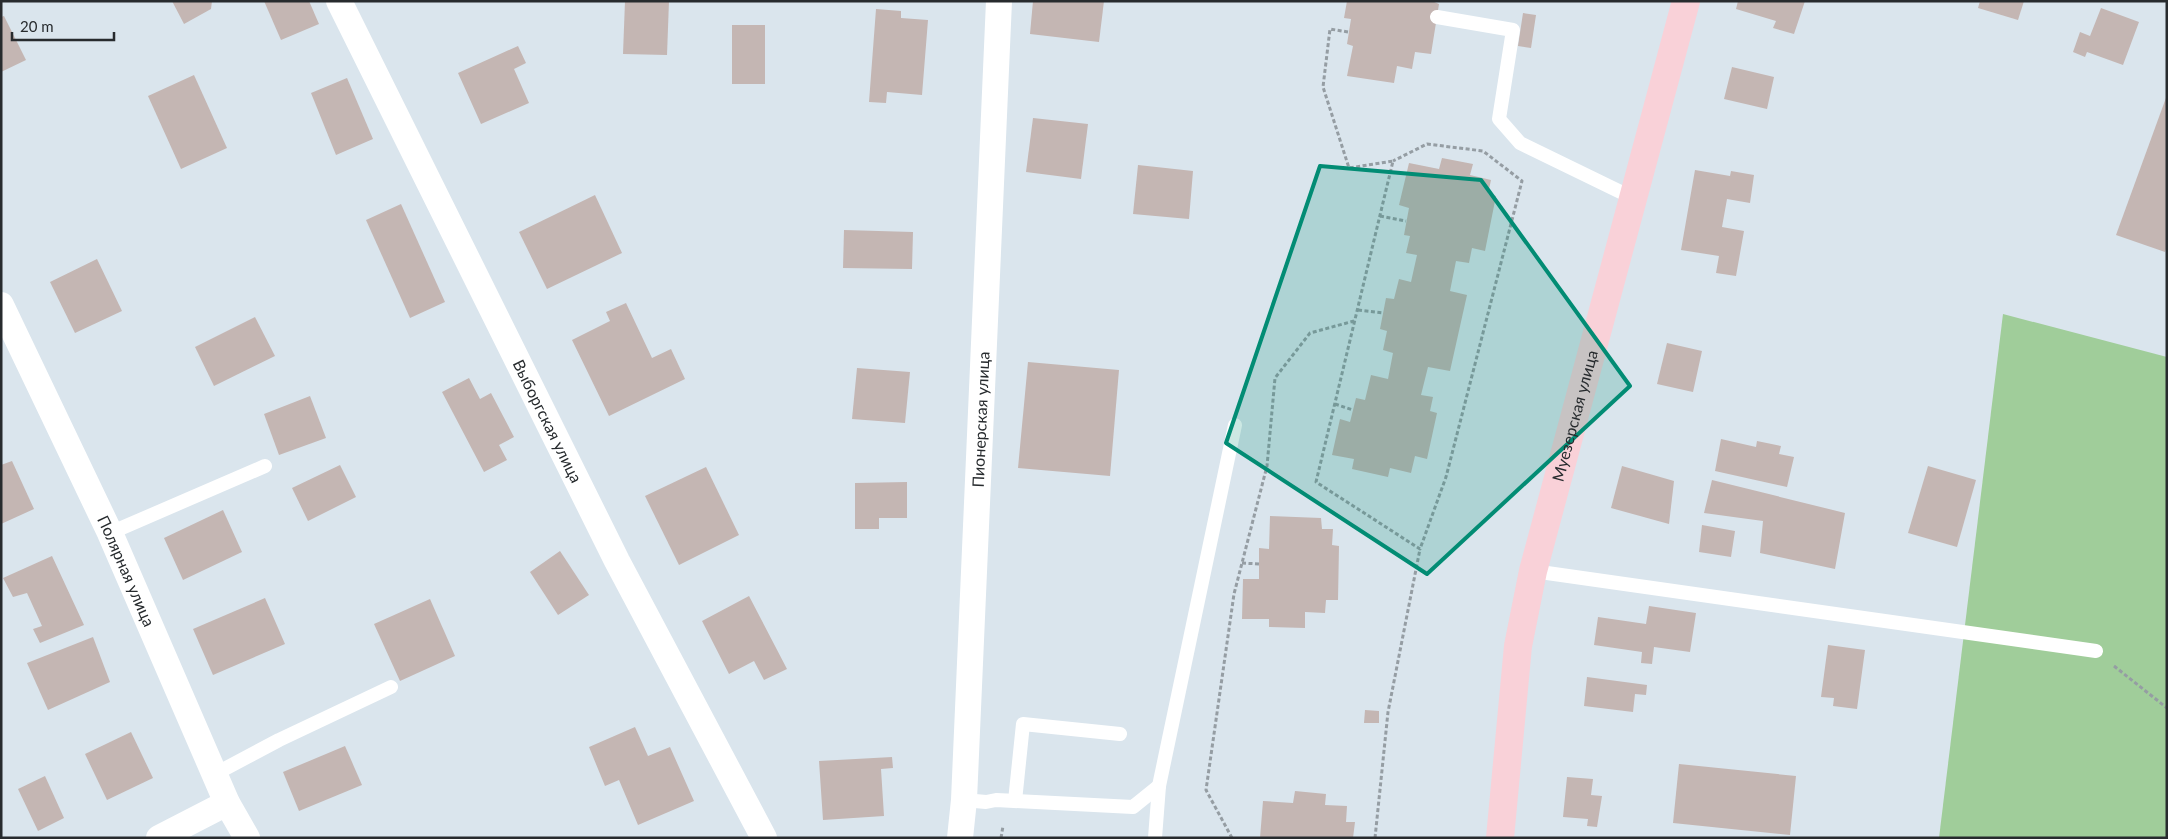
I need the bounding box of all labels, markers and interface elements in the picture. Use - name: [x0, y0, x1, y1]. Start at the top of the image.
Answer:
- scale bar: [12, 10, 115, 42]
- text: 20 m: [20, 17, 54, 35]
- street label: Муезерская улица: [1547, 348, 1601, 484]
- street label: Пионерская улица: [968, 351, 993, 488]
- street label: Выборгская улица: [509, 356, 587, 486]
- street label: Полярная улица: [94, 512, 159, 629]

